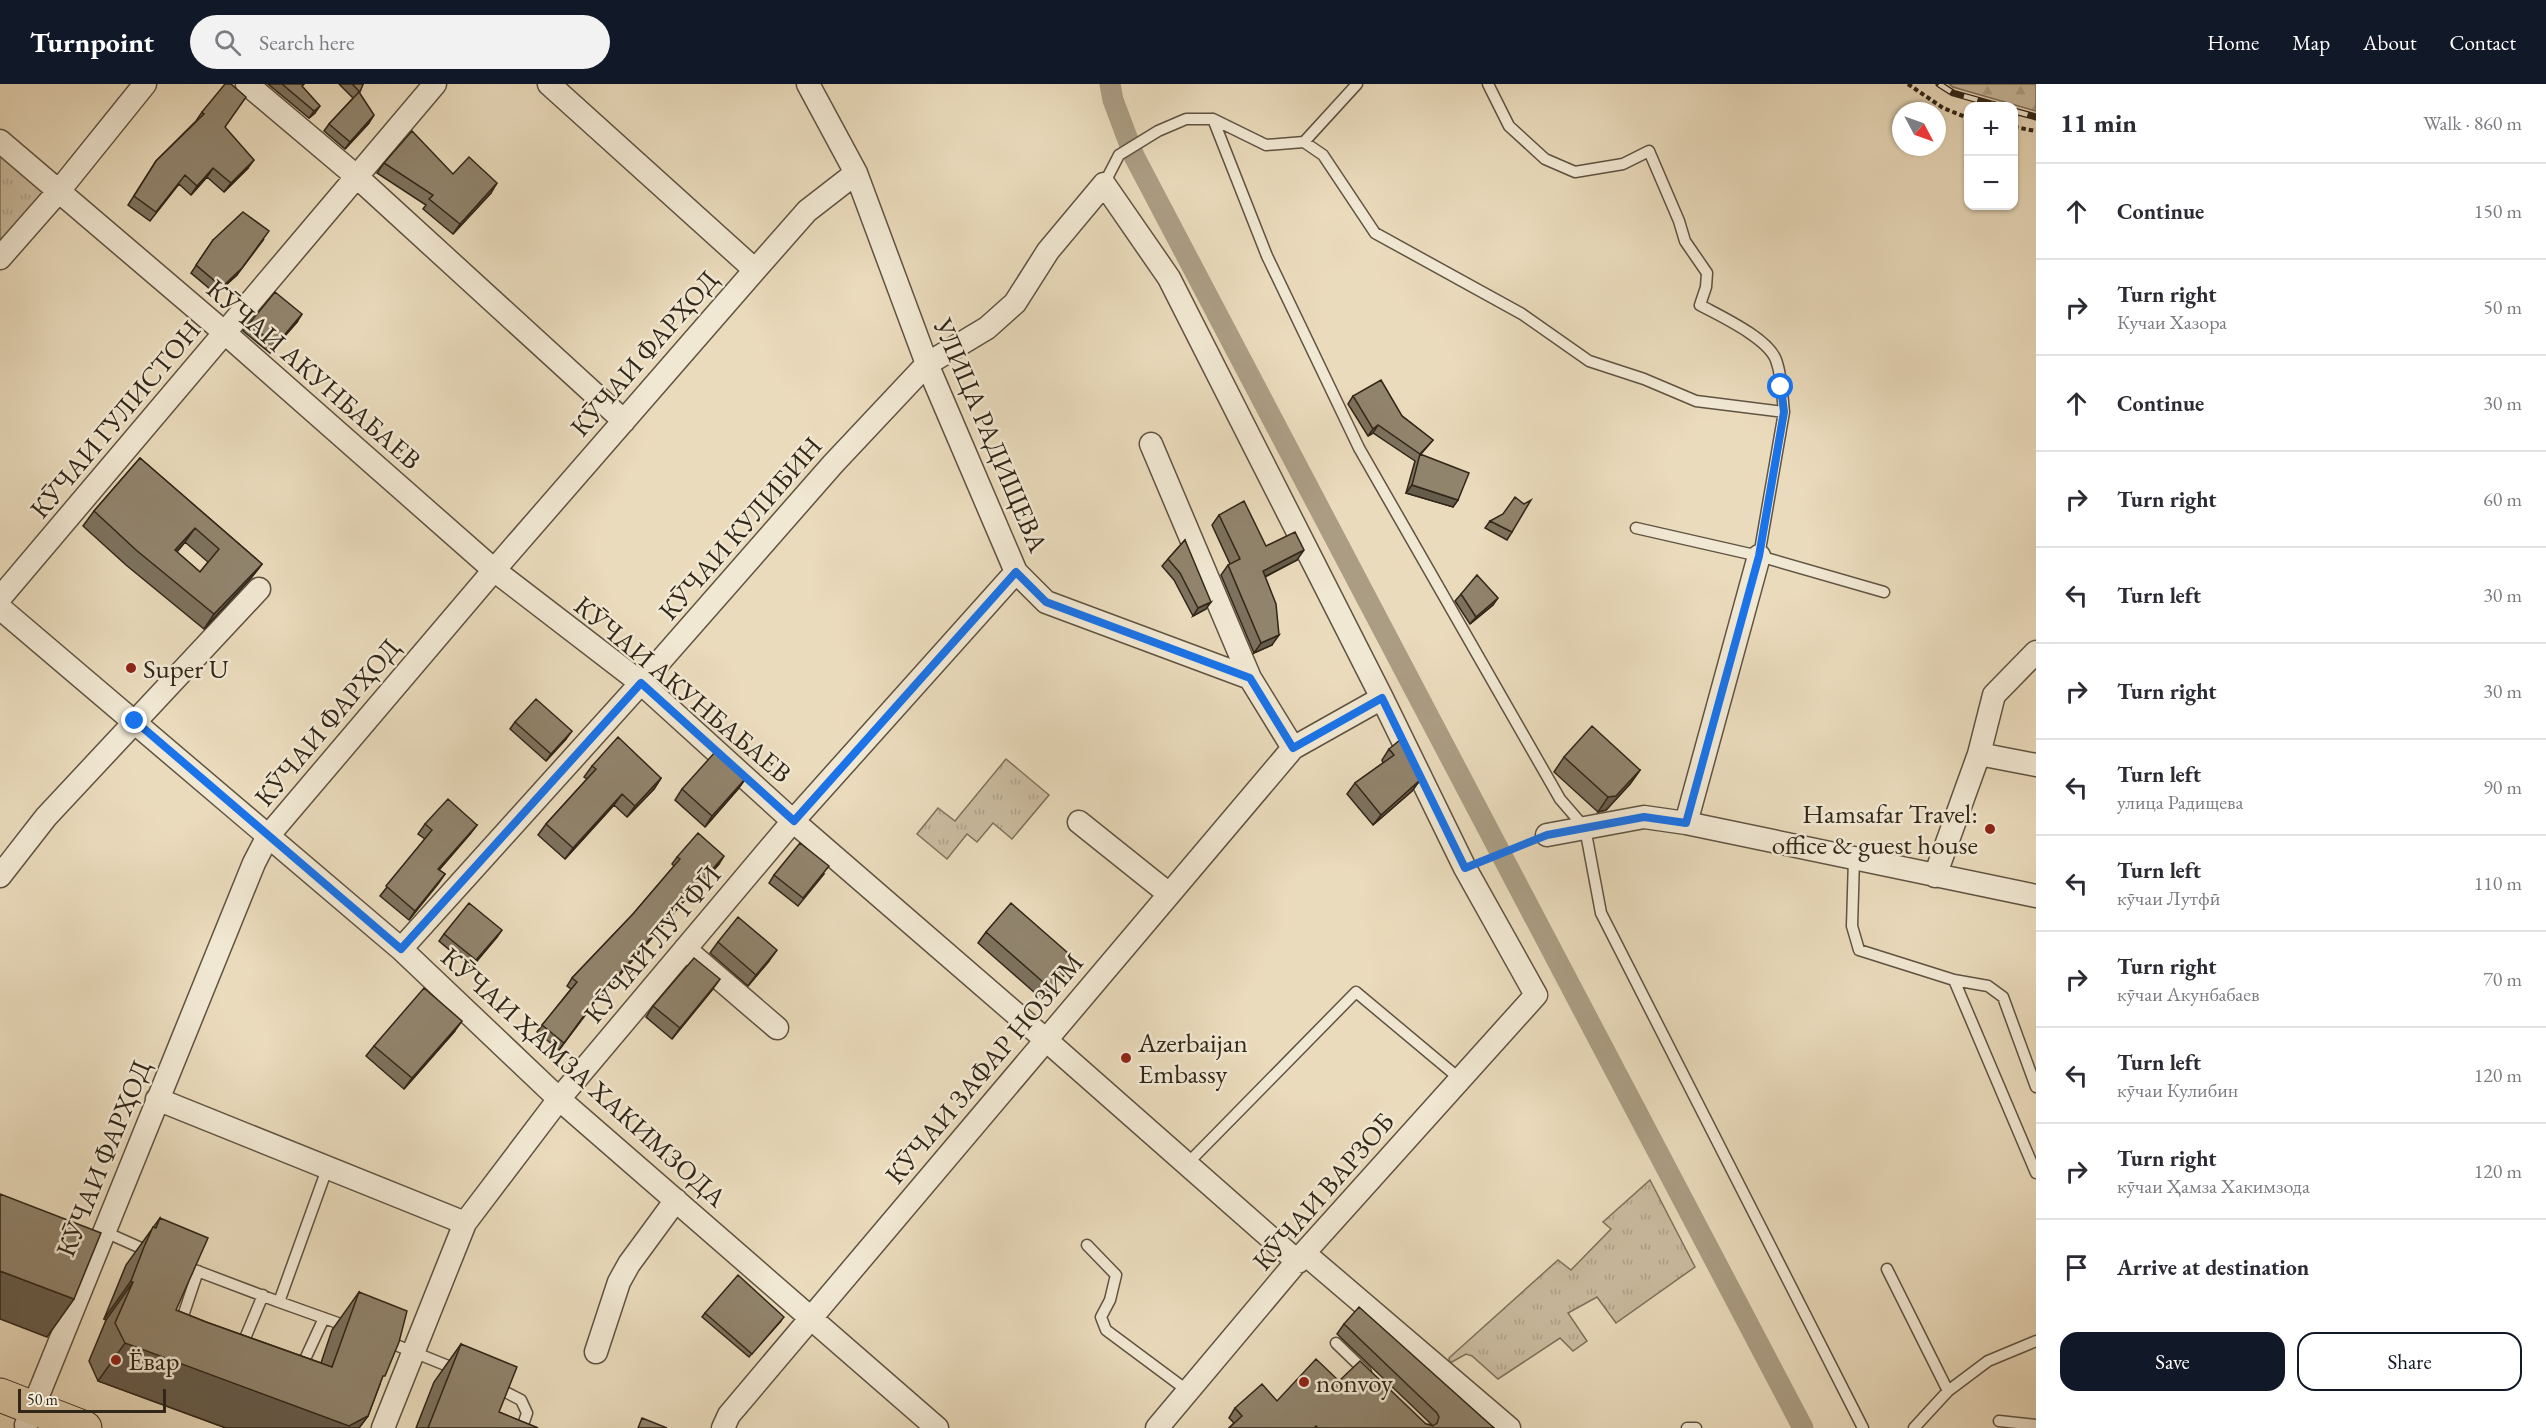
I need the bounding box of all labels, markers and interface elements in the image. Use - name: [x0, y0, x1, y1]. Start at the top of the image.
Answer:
- search box: [190, 15, 610, 69]
- text: Turnpoint: [30, 24, 154, 60]
- icon: search: [211, 26, 244, 59]
- text: Search here: [259, 28, 355, 57]
- text: Home: [2207, 29, 2259, 56]
- text: Map: [2292, 29, 2330, 56]
- text: About: [2363, 29, 2416, 56]
- text: Contact: [2449, 29, 2516, 56]
- north arrow: [1892, 102, 1946, 156]
- map controls: [1964, 102, 2018, 210]
- button: +: [1964, 102, 2018, 156]
- text: 11 min: [2060, 106, 2137, 140]
- text: Walk · 860 m: [2423, 110, 2522, 136]
- button: −: [1964, 156, 2018, 210]
- icon: ahead: [2060, 195, 2093, 228]
- text: Continue: [2117, 197, 2204, 226]
- text: 150 m: [2474, 198, 2522, 224]
- street label: КӮЧАИ ФАРҲОД: [562, 263, 726, 443]
- street label: КӮЧАИ АКУНБАБАЕВ: [199, 271, 429, 477]
- text: Turn right: [2117, 280, 2216, 309]
- icon: right: [2060, 291, 2093, 324]
- text: 50 m: [2483, 294, 2522, 320]
- text: Кучаи Хазора: [2117, 309, 2227, 335]
- street label: УЛИЦА РАДИЩЕВА: [926, 312, 1056, 558]
- street label: КӮЧАИ ГУЛИСТОН: [22, 313, 208, 525]
- route start: [1767, 373, 1793, 399]
- icon: ahead: [2060, 387, 2093, 420]
- text: Continue: [2117, 389, 2204, 418]
- text: 30 m: [2483, 390, 2522, 416]
- street label: КӮЧАИ КУЛИБИН: [651, 429, 829, 627]
- icon: right: [2060, 483, 2093, 516]
- text: Turn right: [2117, 485, 2216, 514]
- text: 60 m: [2483, 486, 2522, 512]
- icon: left: [2060, 579, 2093, 612]
- text: Turn left: [2117, 581, 2201, 610]
- text: 30 m: [2483, 582, 2522, 608]
- street label: КӮЧАИ АКУНБАБАЕВ: [567, 588, 799, 790]
- street label: КӮЧАИ ФАРҲОД: [246, 631, 408, 813]
- place label: Super U: [143, 651, 229, 686]
- marker: Super U: [124, 661, 138, 675]
- icon: right: [2060, 675, 2093, 708]
- text: Turn right: [2117, 677, 2216, 706]
- text: 30 m: [2483, 678, 2522, 704]
- route end: [121, 707, 147, 733]
- text: Turn left: [2117, 760, 2201, 789]
- icon: left: [2060, 771, 2093, 804]
- text: 90 m: [2483, 774, 2522, 800]
- text: улица Радищева: [2117, 789, 2243, 815]
- place label: Hamsafar Travel: office & guest house: [1772, 796, 1978, 862]
- marker: Hamsafar Travel: office & guest house: [1983, 822, 1997, 836]
- text: Turn left: [2117, 856, 2201, 885]
- street label: КӮЧАИ ЛУТФӢ: [576, 858, 728, 1030]
- icon: left: [2060, 867, 2093, 900]
- text: 110 m: [2474, 870, 2522, 896]
- text: кӯчаи Лутфӣ: [2117, 885, 2220, 911]
- street label: КӮЧАИ ҲАМЗА ХАКИМЗОДА: [434, 939, 734, 1215]
- street label: КӮЧАИ ЗАФАР НОЗИМ: [877, 945, 1091, 1191]
- text: Turn right: [2117, 952, 2216, 981]
- icon: right: [2060, 963, 2093, 996]
- text: 70 m: [2483, 966, 2522, 992]
- text: кӯчаи Акунбабаев: [2117, 981, 2259, 1007]
- place label: Azerbaijan Embassy: [1137, 1025, 1248, 1091]
- text: Turn left: [2117, 1048, 2201, 1077]
- marker: Azerbaijan Embassy: [1119, 1051, 1133, 1065]
- street label: КӮЧАИ ФАРҲОД: [48, 1054, 158, 1262]
- icon: left: [2060, 1059, 2093, 1092]
- text: 120 m: [2474, 1062, 2522, 1088]
- text: кӯчаи Кулибин: [2117, 1077, 2238, 1103]
- street label: КӮЧАИ ВАРЗОБ: [1245, 1105, 1401, 1277]
- text: Turn right: [2117, 1144, 2216, 1173]
- icon: right: [2060, 1155, 2093, 1188]
- text: 120 m: [2474, 1158, 2522, 1184]
- text: кӯчаи Ҳамза Хакимзода: [2117, 1173, 2310, 1199]
- icon: arrive: [2060, 1251, 2093, 1284]
- text: Arrive at destination: [2117, 1253, 2309, 1282]
- button: Save: [2060, 1332, 2285, 1391]
- button: Share: [2297, 1332, 2522, 1391]
- place label: Ёвар: [128, 1343, 179, 1378]
- marker: Ёвар: [109, 1353, 123, 1367]
- place label: nonvoy: [1316, 1365, 1393, 1400]
- marker: nonvoy: [1297, 1375, 1311, 1389]
- scale bar: [18, 1386, 166, 1414]
- text: 50 m: [27, 1389, 58, 1410]

